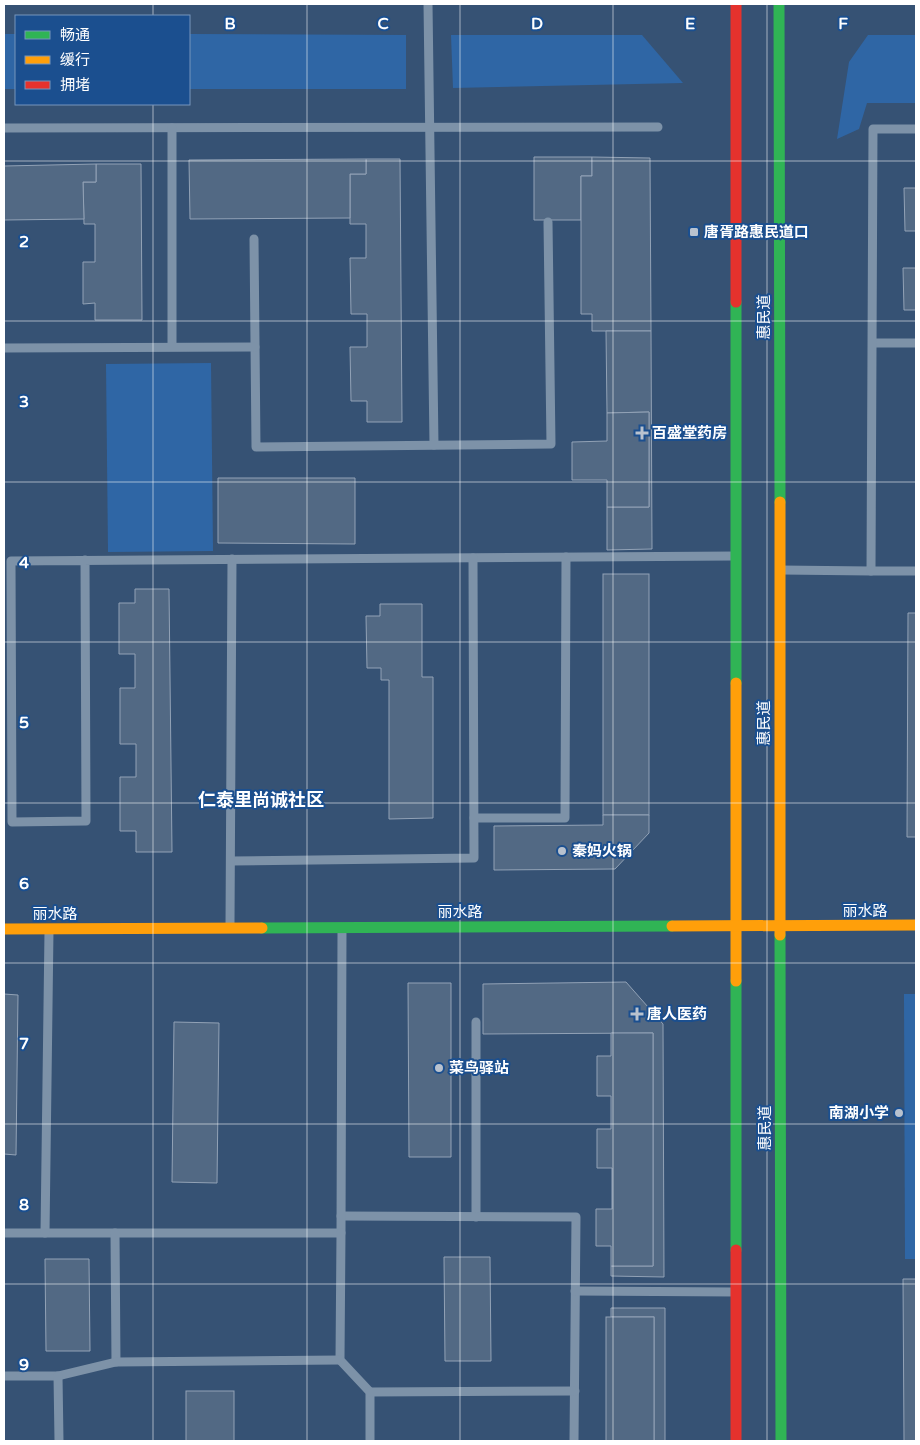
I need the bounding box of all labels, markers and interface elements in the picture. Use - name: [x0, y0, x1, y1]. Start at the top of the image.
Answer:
- text: B: [224, 14, 236, 34]
- text: C: [377, 14, 389, 34]
- text: D: [531, 14, 543, 34]
- text: E: [685, 14, 695, 34]
- text: F: [838, 14, 848, 34]
- legend: [15, 15, 190, 105]
- text: 畅通: [60, 26, 90, 44]
- text: 缓行: [60, 51, 90, 69]
- text: 拥堵: [60, 76, 90, 94]
- place label: 唐胥路惠民道口: [704, 223, 809, 241]
- marker: 唐胥路惠民道口: [688, 226, 700, 238]
- text: 2: [19, 232, 29, 252]
- street label: 惠民道: [755, 294, 773, 340]
- text: 3: [19, 392, 29, 412]
- place label: 百盛堂药房: [652, 424, 727, 442]
- marker: 百盛堂药房: [636, 427, 648, 439]
- text: 4: [19, 553, 29, 573]
- street label: 惠民道: [755, 700, 773, 746]
- text: 5: [19, 713, 29, 733]
- district label: 仁泰里尚诚社区: [198, 789, 324, 811]
- place label: 秦妈火锅: [572, 842, 632, 860]
- marker: 秦妈火锅: [556, 845, 568, 857]
- text: 6: [19, 874, 29, 894]
- street label: 丽水路: [842, 902, 888, 920]
- street label: 丽水路: [437, 903, 483, 921]
- street label: 丽水路: [32, 905, 78, 923]
- place label: 唐人医药: [647, 1005, 707, 1023]
- marker: 唐人医药: [631, 1008, 643, 1020]
- text: 7: [19, 1034, 29, 1054]
- place label: 菜鸟驿站: [449, 1059, 509, 1077]
- marker: 菜鸟驿站: [433, 1062, 445, 1074]
- place label: 南湖小学: [829, 1104, 889, 1122]
- street label: 惠民道: [756, 1105, 774, 1151]
- marker: 南湖小学: [893, 1107, 905, 1119]
- text: 8: [19, 1195, 29, 1215]
- text: 9: [19, 1355, 29, 1375]

